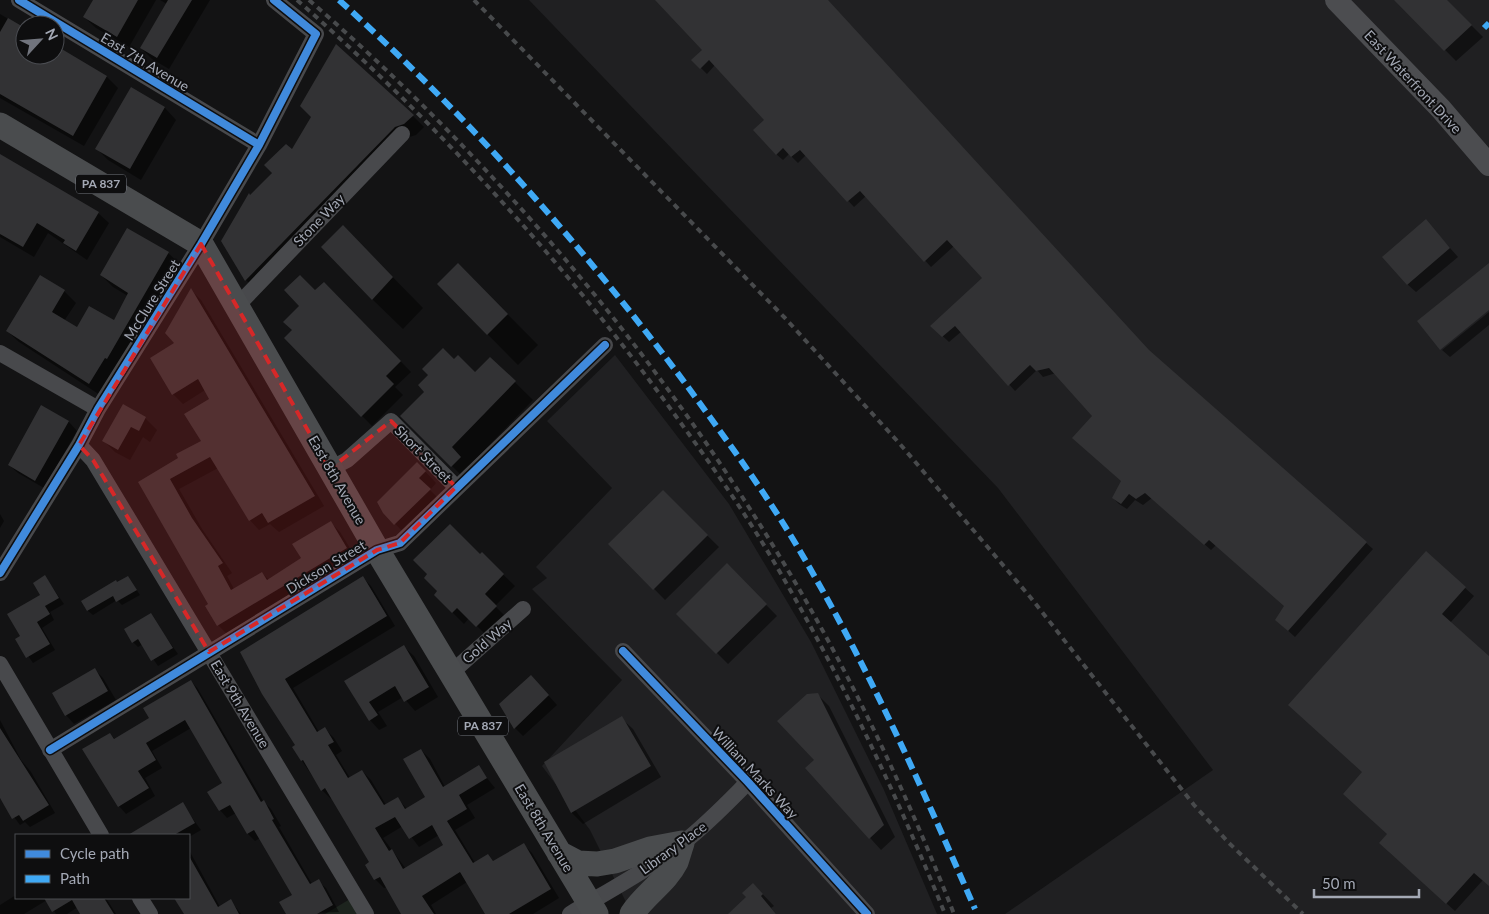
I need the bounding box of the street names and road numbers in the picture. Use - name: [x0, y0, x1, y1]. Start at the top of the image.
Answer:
- street label: East Waterfront Drive: [1361, 27, 1466, 137]
- street label: East 7th Avenue: [98, 29, 193, 95]
- road number: PA 837: [76, 174, 126, 193]
- street label: Stone Way: [289, 189, 348, 249]
- street label: McClure Street: [120, 256, 183, 343]
- street label: Short Street: [391, 422, 455, 486]
- street label: East 8th Avenue: [305, 432, 370, 527]
- street label: Dickson Street: [283, 536, 369, 597]
- street label: Gold Way: [458, 614, 516, 667]
- street label: East 9th Avenue: [207, 656, 273, 751]
- road number: PA 837: [458, 716, 508, 736]
- street label: William Marks Way: [709, 723, 803, 823]
- street label: East 8th Avenue: [511, 780, 577, 875]
- street label: Library Place: [636, 818, 709, 878]

